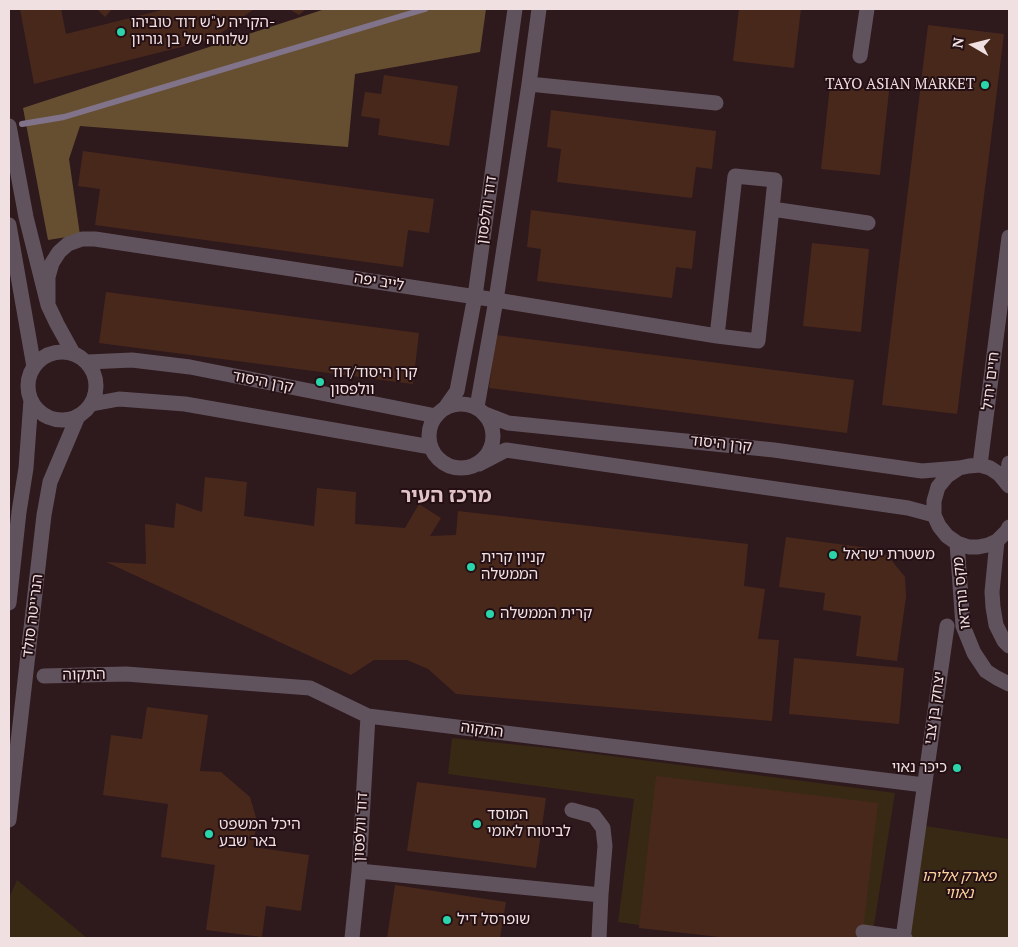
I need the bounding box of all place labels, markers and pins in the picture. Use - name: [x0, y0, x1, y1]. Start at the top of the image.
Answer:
- place label: הקריה ע"ש דוד טוביהו- שלוחה של בן גוריון: [131, 14, 275, 49]
- marker: הקריה ע"ש דוד טוביהו- שלוחה של בן גוריון: [115, 26, 127, 38]
- place label: TAYO ASIAN MARKET: [825, 76, 975, 94]
- marker: TAYO ASIAN MARKET: [979, 79, 991, 91]
- place label: קרן היסוד/דוד וולפסון: [330, 364, 418, 399]
- marker: קרן היסוד/דוד וולפסון: [314, 376, 326, 388]
- place label: משטרת ישראל: [843, 546, 935, 564]
- place label: קניון קרית הממשלה: [481, 549, 545, 584]
- marker: משטרת ישראל: [827, 549, 839, 561]
- marker: קניון קרית הממשלה: [465, 561, 477, 573]
- place label: קרית הממשלה: [500, 605, 592, 623]
- marker: קרית הממשלה: [484, 608, 496, 620]
- place label: כיכר נאוי: [892, 759, 947, 777]
- marker: כיכר נאוי: [951, 762, 963, 774]
- place label: המוסד לביטוח לאומי: [487, 806, 571, 841]
- place label: היכל המשפט באר שבע: [219, 816, 301, 851]
- marker: המוסד לביטוח לאומי: [471, 818, 483, 830]
- marker: היכל המשפט באר שבע: [203, 828, 215, 840]
- place label: שופרסל דיל: [457, 911, 530, 929]
- marker: שופרסל דיל: [441, 914, 453, 926]

